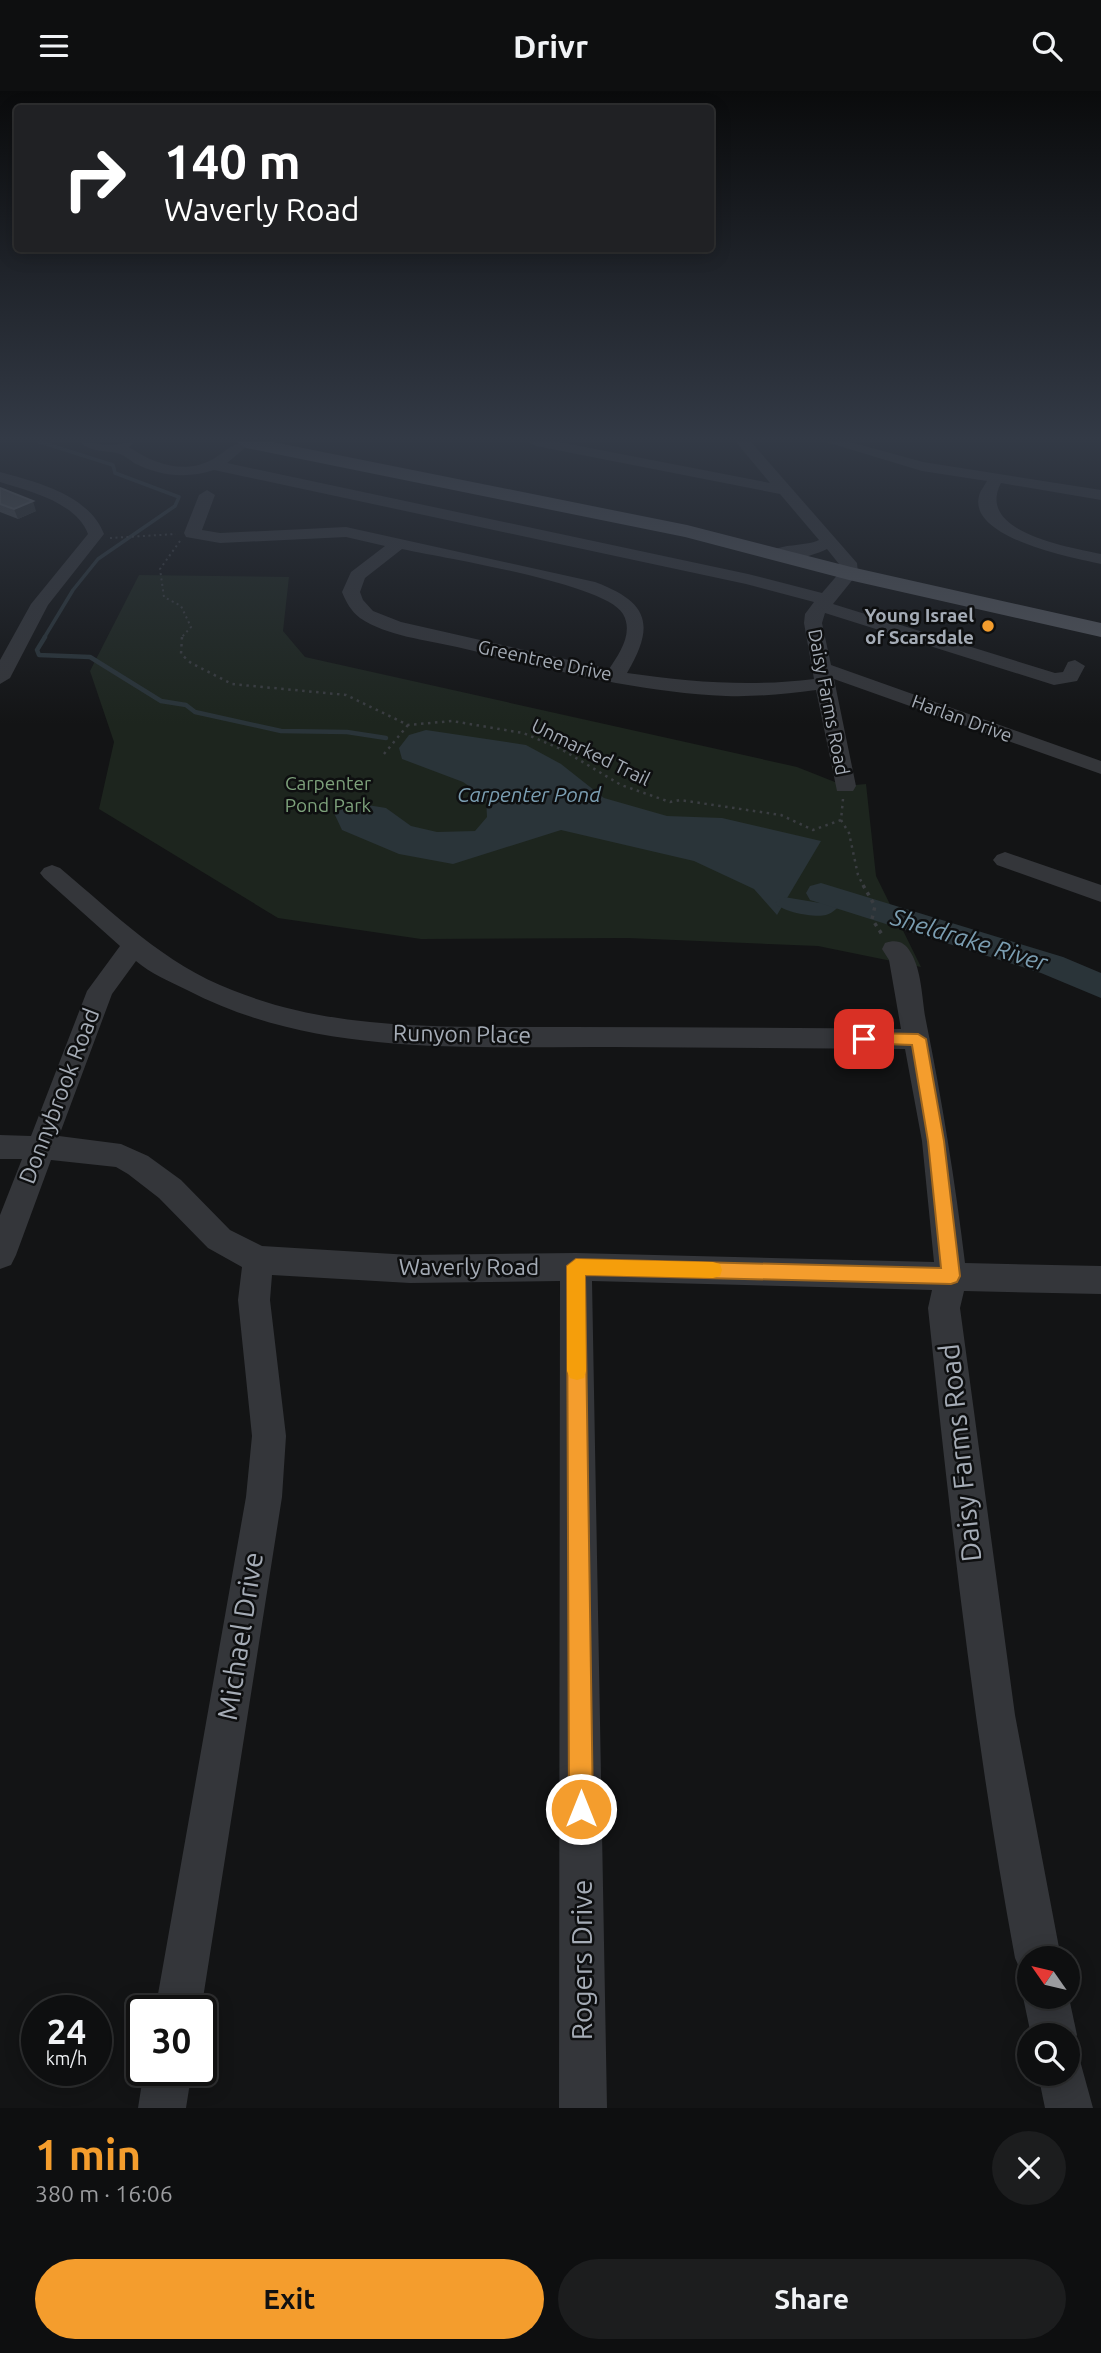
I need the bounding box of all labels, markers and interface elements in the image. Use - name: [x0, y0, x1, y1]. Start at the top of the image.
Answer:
- icon: menu: [35, 27, 73, 65]
- icon: search: [1028, 27, 1066, 65]
- text: Drivr: [513, 28, 588, 64]
- icon: right: [49, 133, 140, 224]
- text: 140 m: [164, 133, 301, 188]
- text: Waverly Road: [164, 191, 360, 227]
- place label: Young Israel of Scarsdale: [865, 604, 974, 648]
- marker: Young Israel of Scarsdale: [980, 618, 996, 634]
- street label: Daisy Farms Road: [804, 627, 854, 777]
- street label: Greentree Drive: [476, 635, 614, 685]
- street label: Harlan Drive: [909, 690, 1015, 746]
- street label: Unmarked Trail: [528, 714, 654, 790]
- park label: Carpenter Pond Park: [285, 772, 372, 816]
- water label: Carpenter Pond: [457, 782, 602, 806]
- water label: Sheldrake River: [887, 903, 1051, 976]
- street label: Donnybrook Road: [14, 1005, 104, 1187]
- pin: [834, 1009, 894, 1069]
- street label: Runyon Place: [393, 1020, 531, 1047]
- icon: arrive: [845, 1020, 883, 1058]
- street label: Waverly Road: [399, 1254, 539, 1279]
- street label: Daisy Farms Road: [933, 1343, 986, 1564]
- street label: Michael Drive: [211, 1550, 268, 1722]
- position arrow: [544, 1772, 618, 1846]
- street label: Rogers Drive: [566, 1880, 597, 2040]
- north arrow: [1017, 1946, 1080, 2009]
- map controls: [1017, 1946, 1080, 2086]
- speed limit sign: 30: [126, 1995, 217, 2086]
- text: 24: [47, 2011, 86, 2051]
- button: search: [1017, 2023, 1080, 2086]
- text: km/h: [46, 2048, 87, 2068]
- text: 1 min: [35, 2131, 141, 2178]
- button: close: [992, 2131, 1066, 2205]
- text: 380 m · 16:06: [35, 2181, 173, 2206]
- button: Exit: [35, 2259, 544, 2339]
- button: Share: [558, 2259, 1066, 2339]

